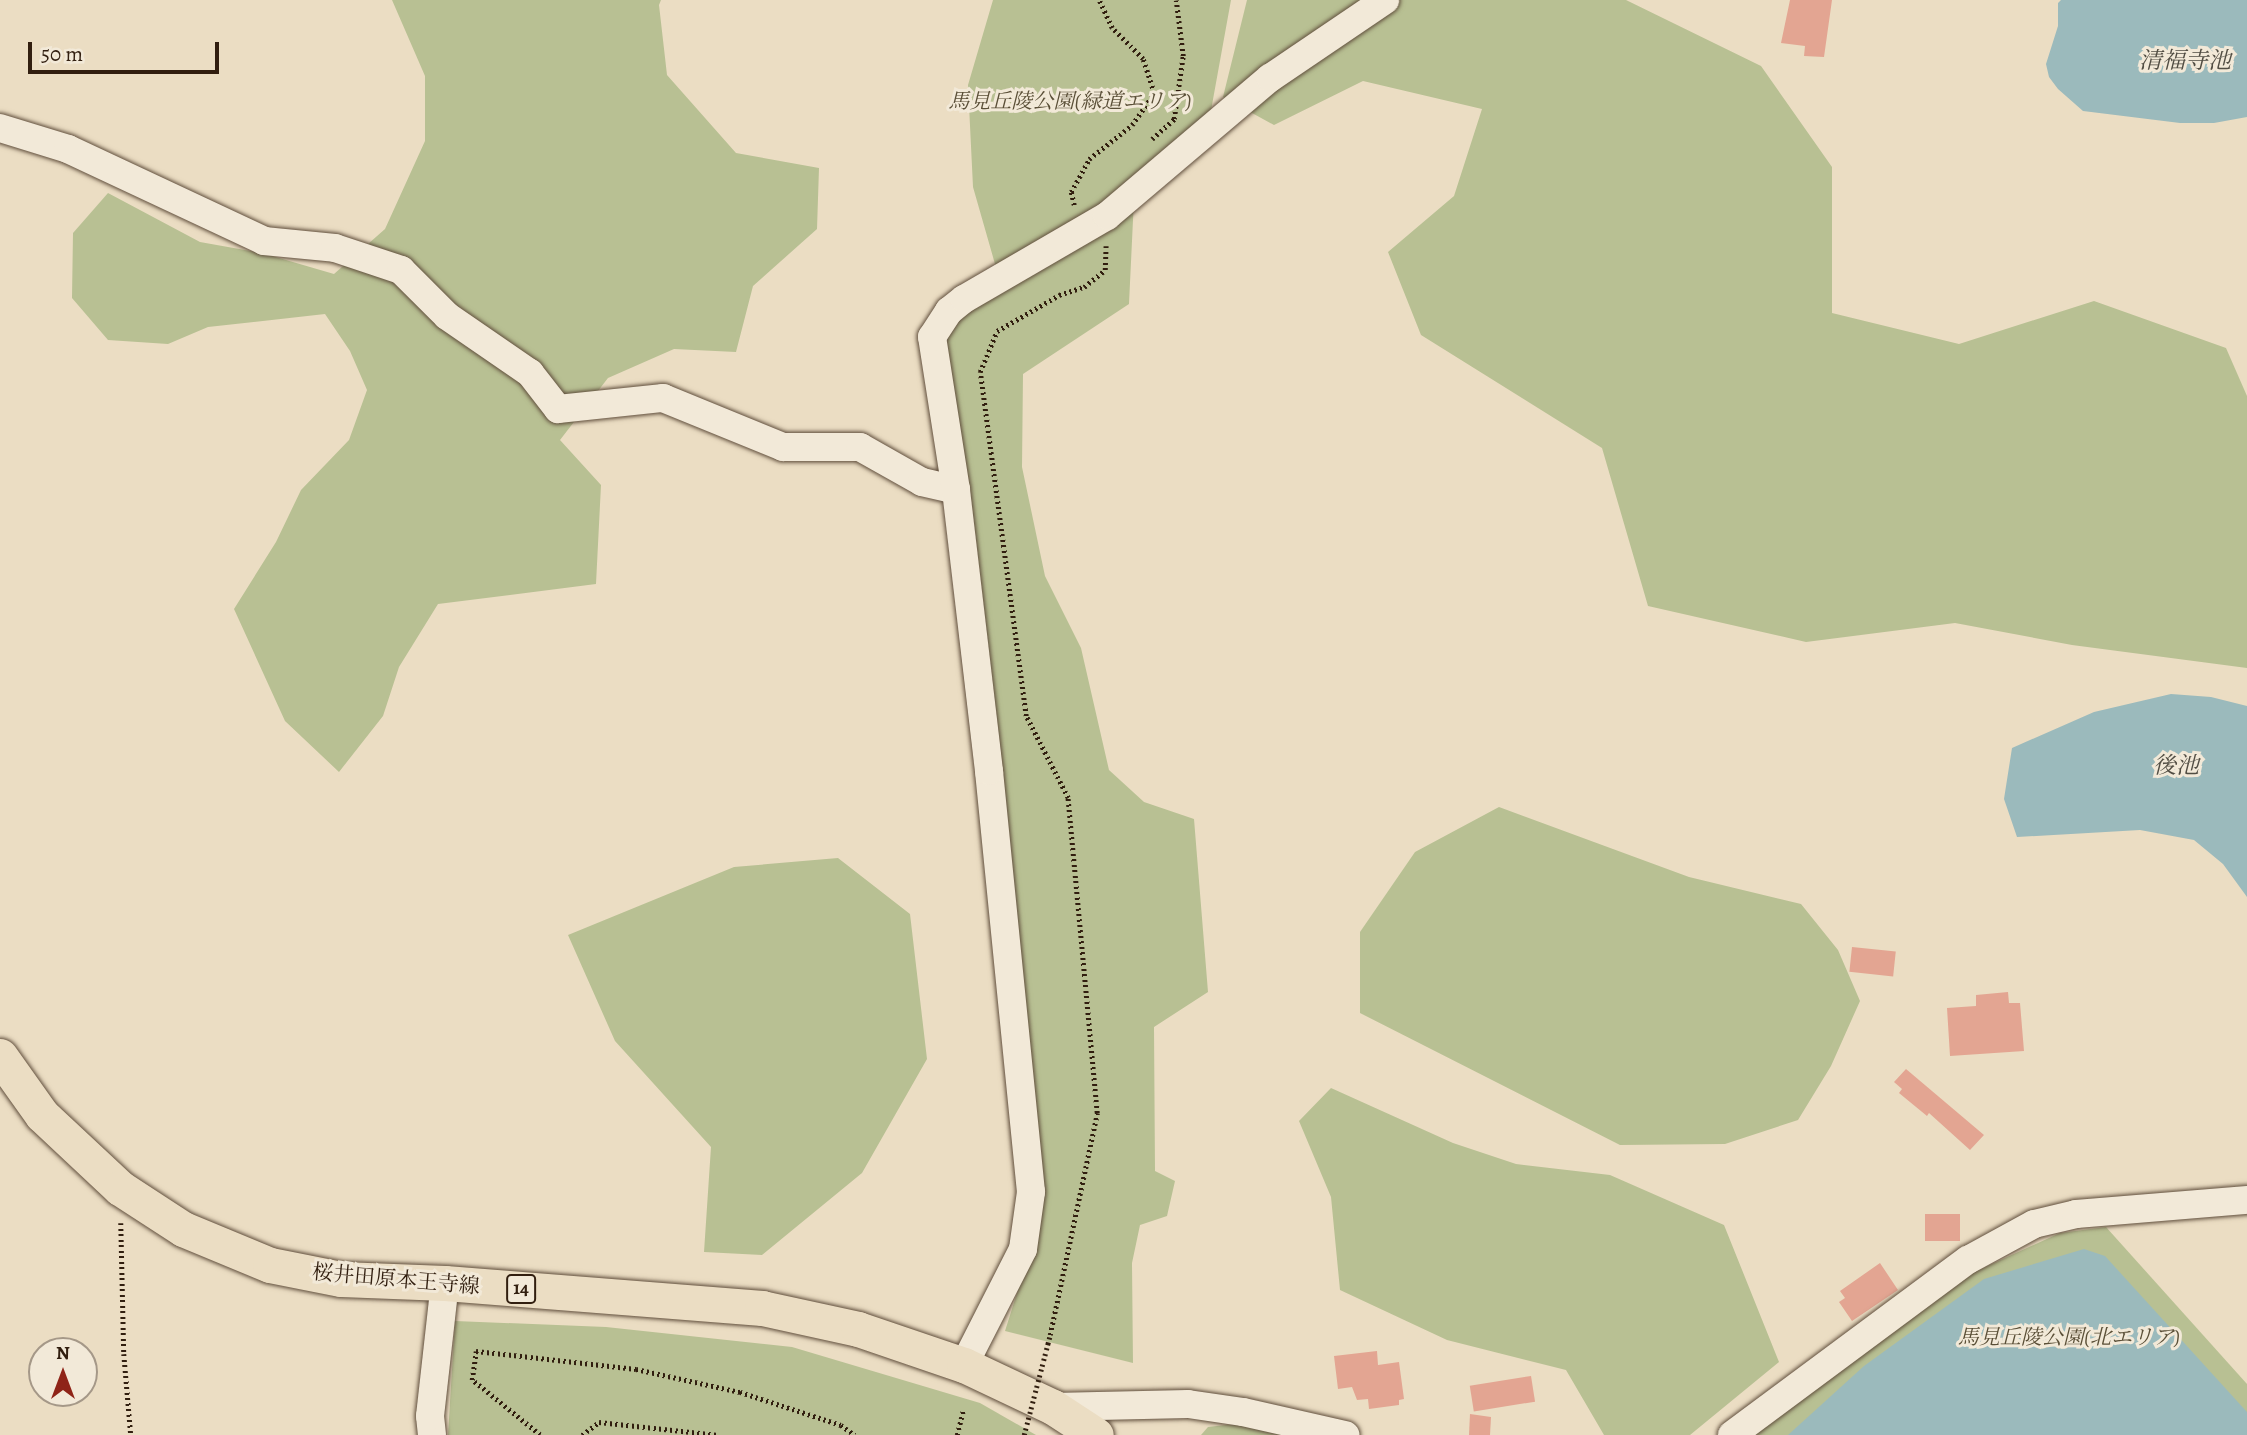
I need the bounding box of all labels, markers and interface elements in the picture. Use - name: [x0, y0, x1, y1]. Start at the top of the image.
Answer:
- scale bar: [32, 28, 222, 72]
- text: 50 m: [41, 40, 83, 68]
- water label: 清福寺池: [2139, 47, 2231, 75]
- park label: 馬見丘陵公園(緑道エリア): [948, 88, 1192, 114]
- water label: 後池: [2153, 752, 2199, 780]
- street label: 桜井田原本王寺線: [311, 1259, 481, 1299]
- road number: 14: [505, 1274, 537, 1304]
- park label: 馬見丘陵公園(北エリア): [1958, 1324, 2180, 1350]
- north arrow: [28, 1337, 98, 1407]
- text: N: [56, 1340, 70, 1366]

